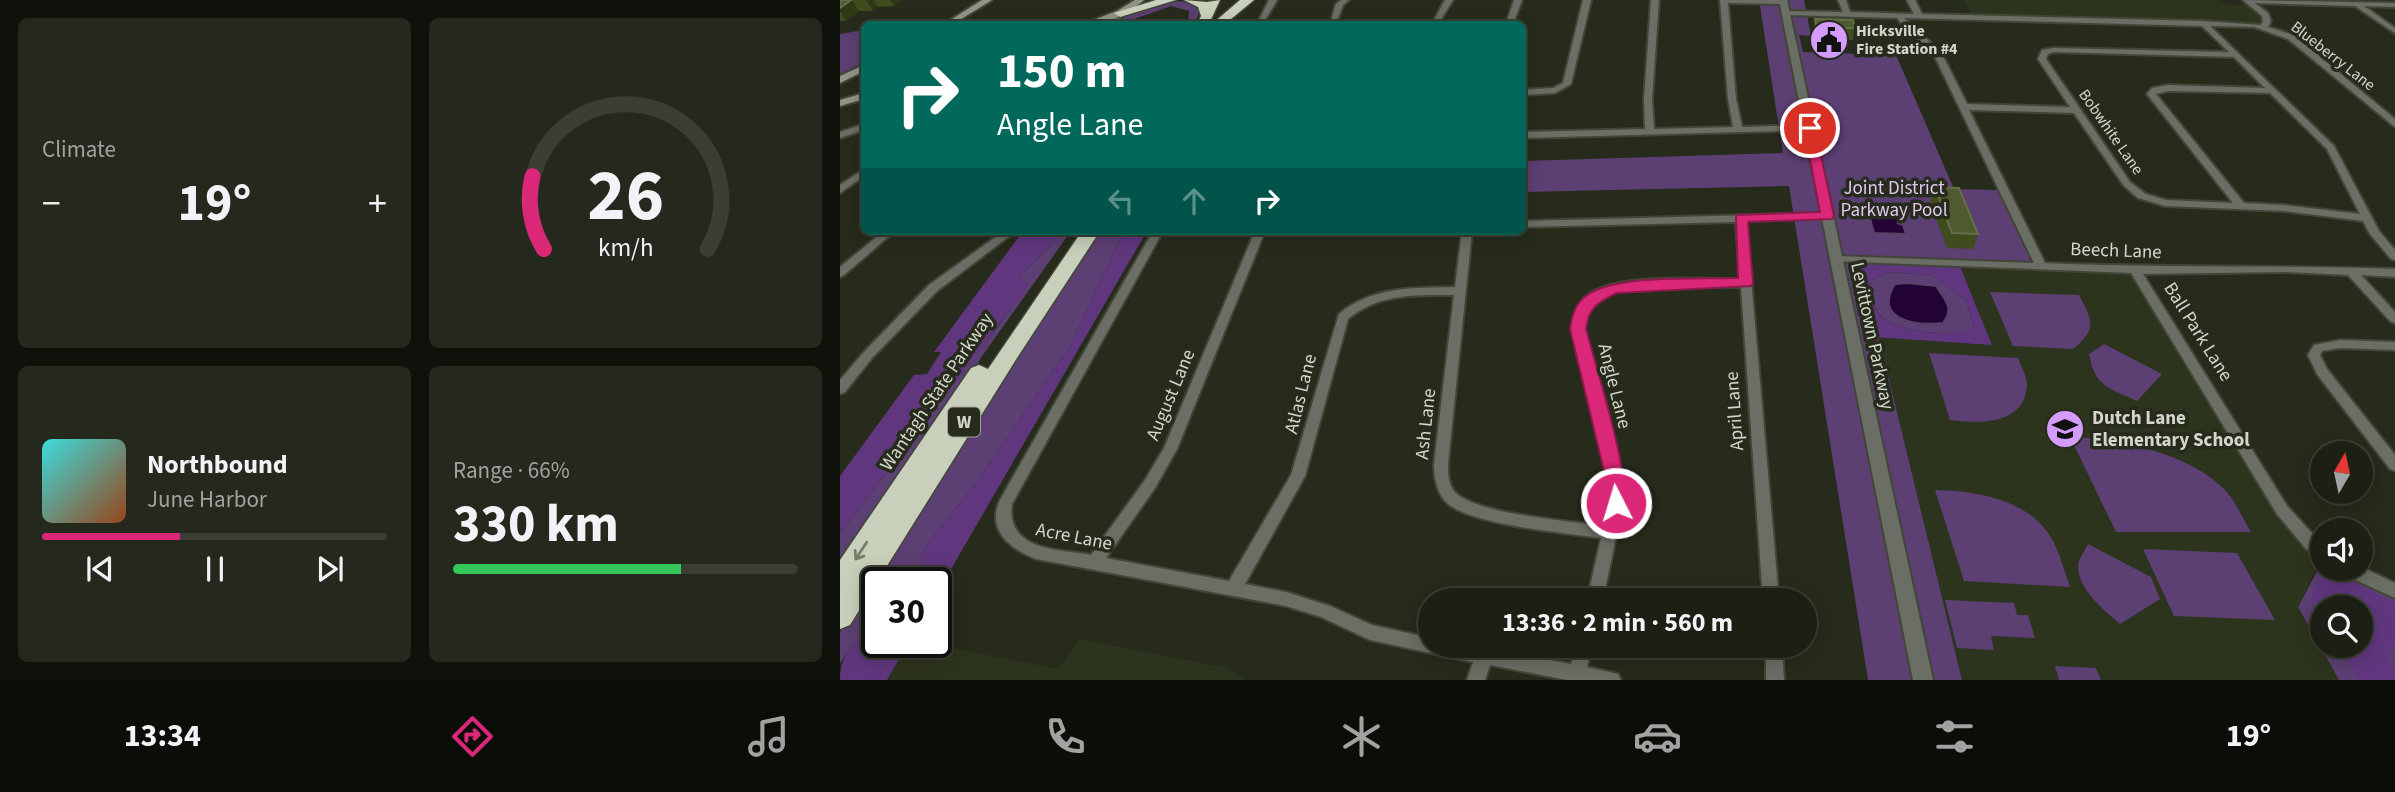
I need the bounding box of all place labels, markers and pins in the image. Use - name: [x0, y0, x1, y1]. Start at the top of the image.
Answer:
- public building icon: Hicksville Fire Station #4: [1808, 19, 1850, 61]
- place label: Hicksville Fire Station #4: [1856, 20, 1958, 60]
- pin: [1780, 98, 1840, 158]
- place label: Dutch Lane Elementary School: [2092, 405, 2250, 454]
- school or university icon: Dutch Lane Elementary School: [2044, 408, 2086, 450]

